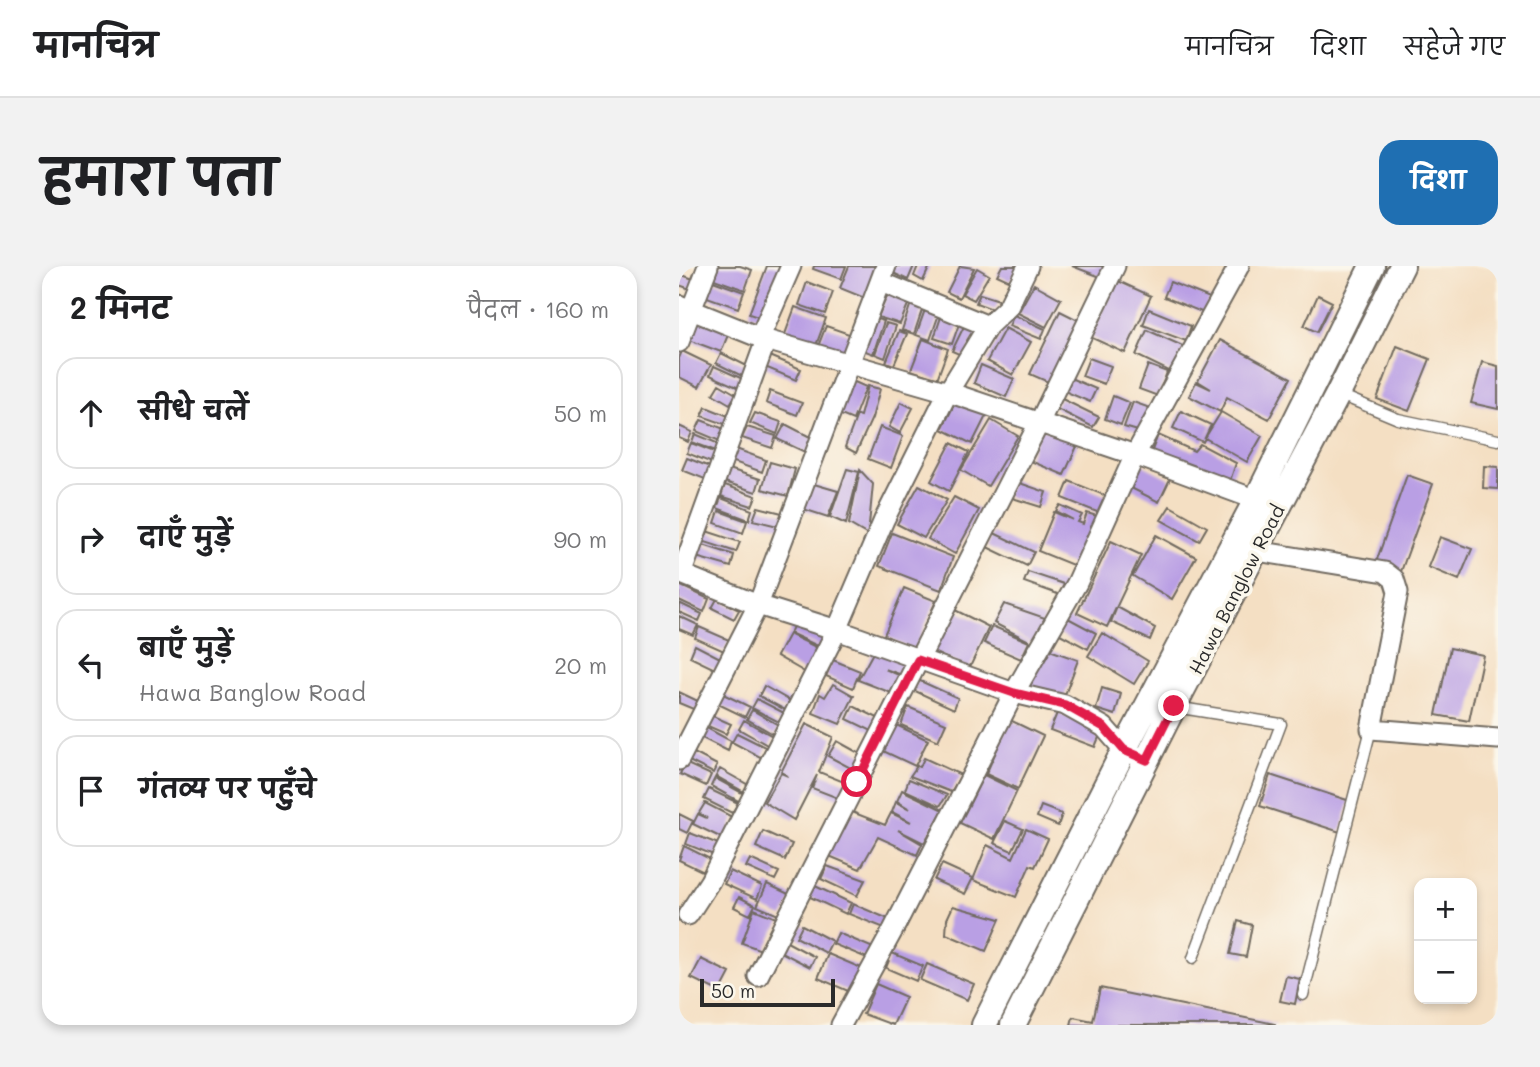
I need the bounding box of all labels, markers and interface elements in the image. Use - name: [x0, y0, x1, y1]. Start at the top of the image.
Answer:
- text: मानचित्र: [35, 22, 158, 65]
- text: मानचित्र: [1185, 30, 1273, 61]
- text: दिशा: [1311, 30, 1366, 61]
- text: सहेजे गए: [1404, 30, 1505, 61]
- button: दिशा: [1379, 140, 1498, 225]
- text: हमारा पता: [42, 144, 277, 207]
- text: 2 मिनट: [70, 287, 170, 327]
- text: पैदल · 160 m: [467, 294, 609, 324]
- text: सीधे चलें: [139, 393, 248, 427]
- icon: ahead: [72, 394, 110, 432]
- text: 50 m: [554, 398, 607, 428]
- street label: Hawa Banglow Road: [1182, 500, 1290, 678]
- text: दाएँ मुड़ें: [139, 519, 232, 553]
- icon: right: [72, 520, 110, 558]
- text: 90 m: [554, 524, 607, 554]
- text: बाएँ मुड़ें: [139, 630, 233, 664]
- icon: left: [72, 646, 110, 684]
- text: 20 m: [554, 650, 607, 680]
- text: Hawa Banglow Road: [139, 677, 366, 707]
- route end: [1158, 690, 1189, 721]
- route start: [841, 766, 872, 797]
- text: गंतव्य पर पहुँचे: [139, 771, 316, 805]
- icon: arrive: [72, 772, 110, 810]
- map controls: [1414, 878, 1477, 1004]
- button: +: [1414, 878, 1477, 941]
- button: −: [1414, 941, 1477, 1004]
- scale bar: [700, 976, 835, 1008]
- text: 50 m: [711, 978, 755, 1003]

